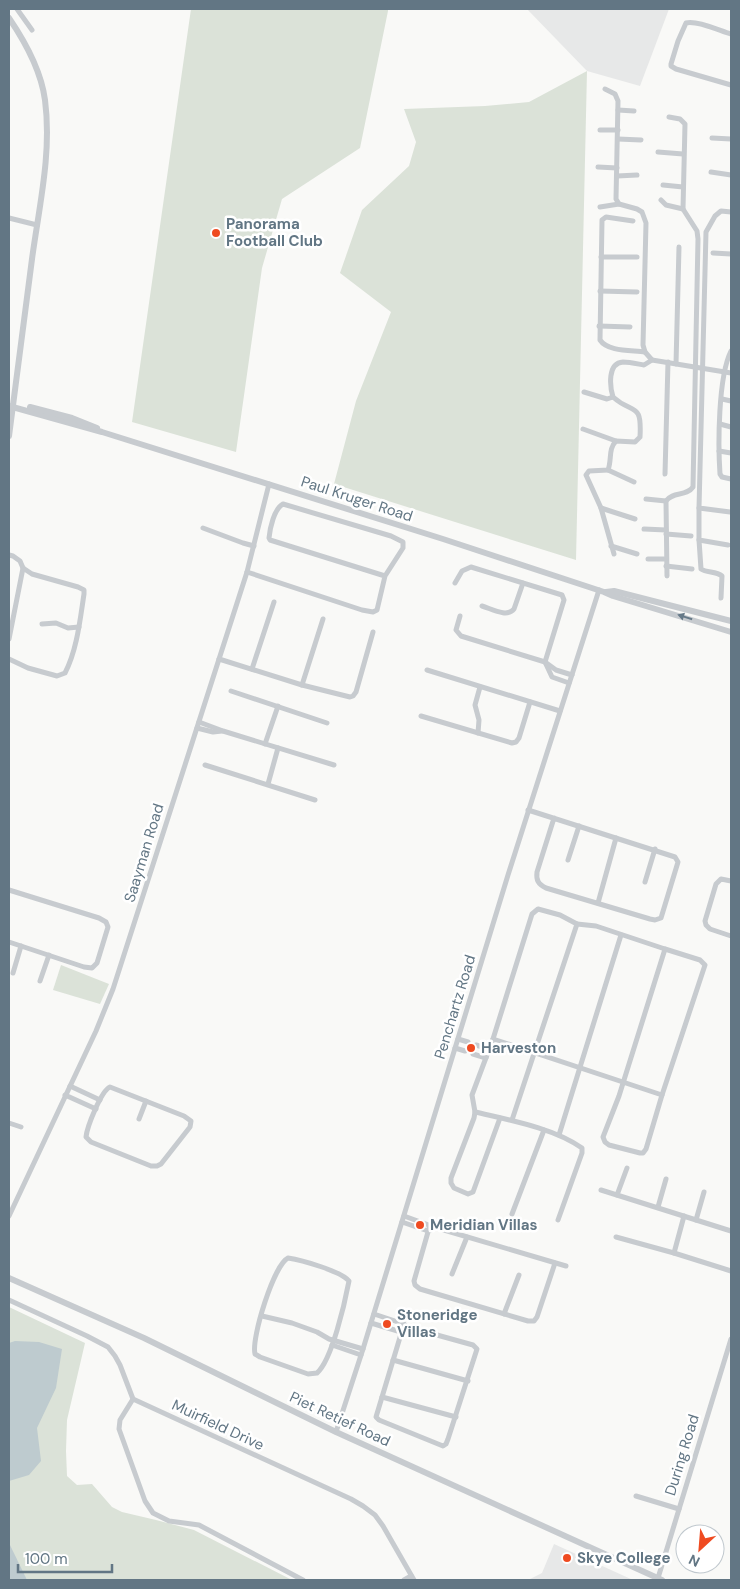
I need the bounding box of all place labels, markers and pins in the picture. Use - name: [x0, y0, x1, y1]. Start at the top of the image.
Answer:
- place label: Panorama Football Club: [226, 214, 323, 251]
- marker: Panorama Football Club: [210, 227, 222, 239]
- place label: Harveston: [481, 1038, 556, 1058]
- marker: Harveston: [465, 1042, 477, 1054]
- place label: Meridian Villas: [430, 1215, 538, 1235]
- marker: Meridian Villas: [414, 1219, 426, 1231]
- place label: Stoneridge Villas: [397, 1305, 478, 1342]
- marker: Stoneridge Villas: [381, 1318, 393, 1330]
- place label: Skye College: [577, 1548, 670, 1568]
- marker: Skye College: [561, 1552, 573, 1564]

